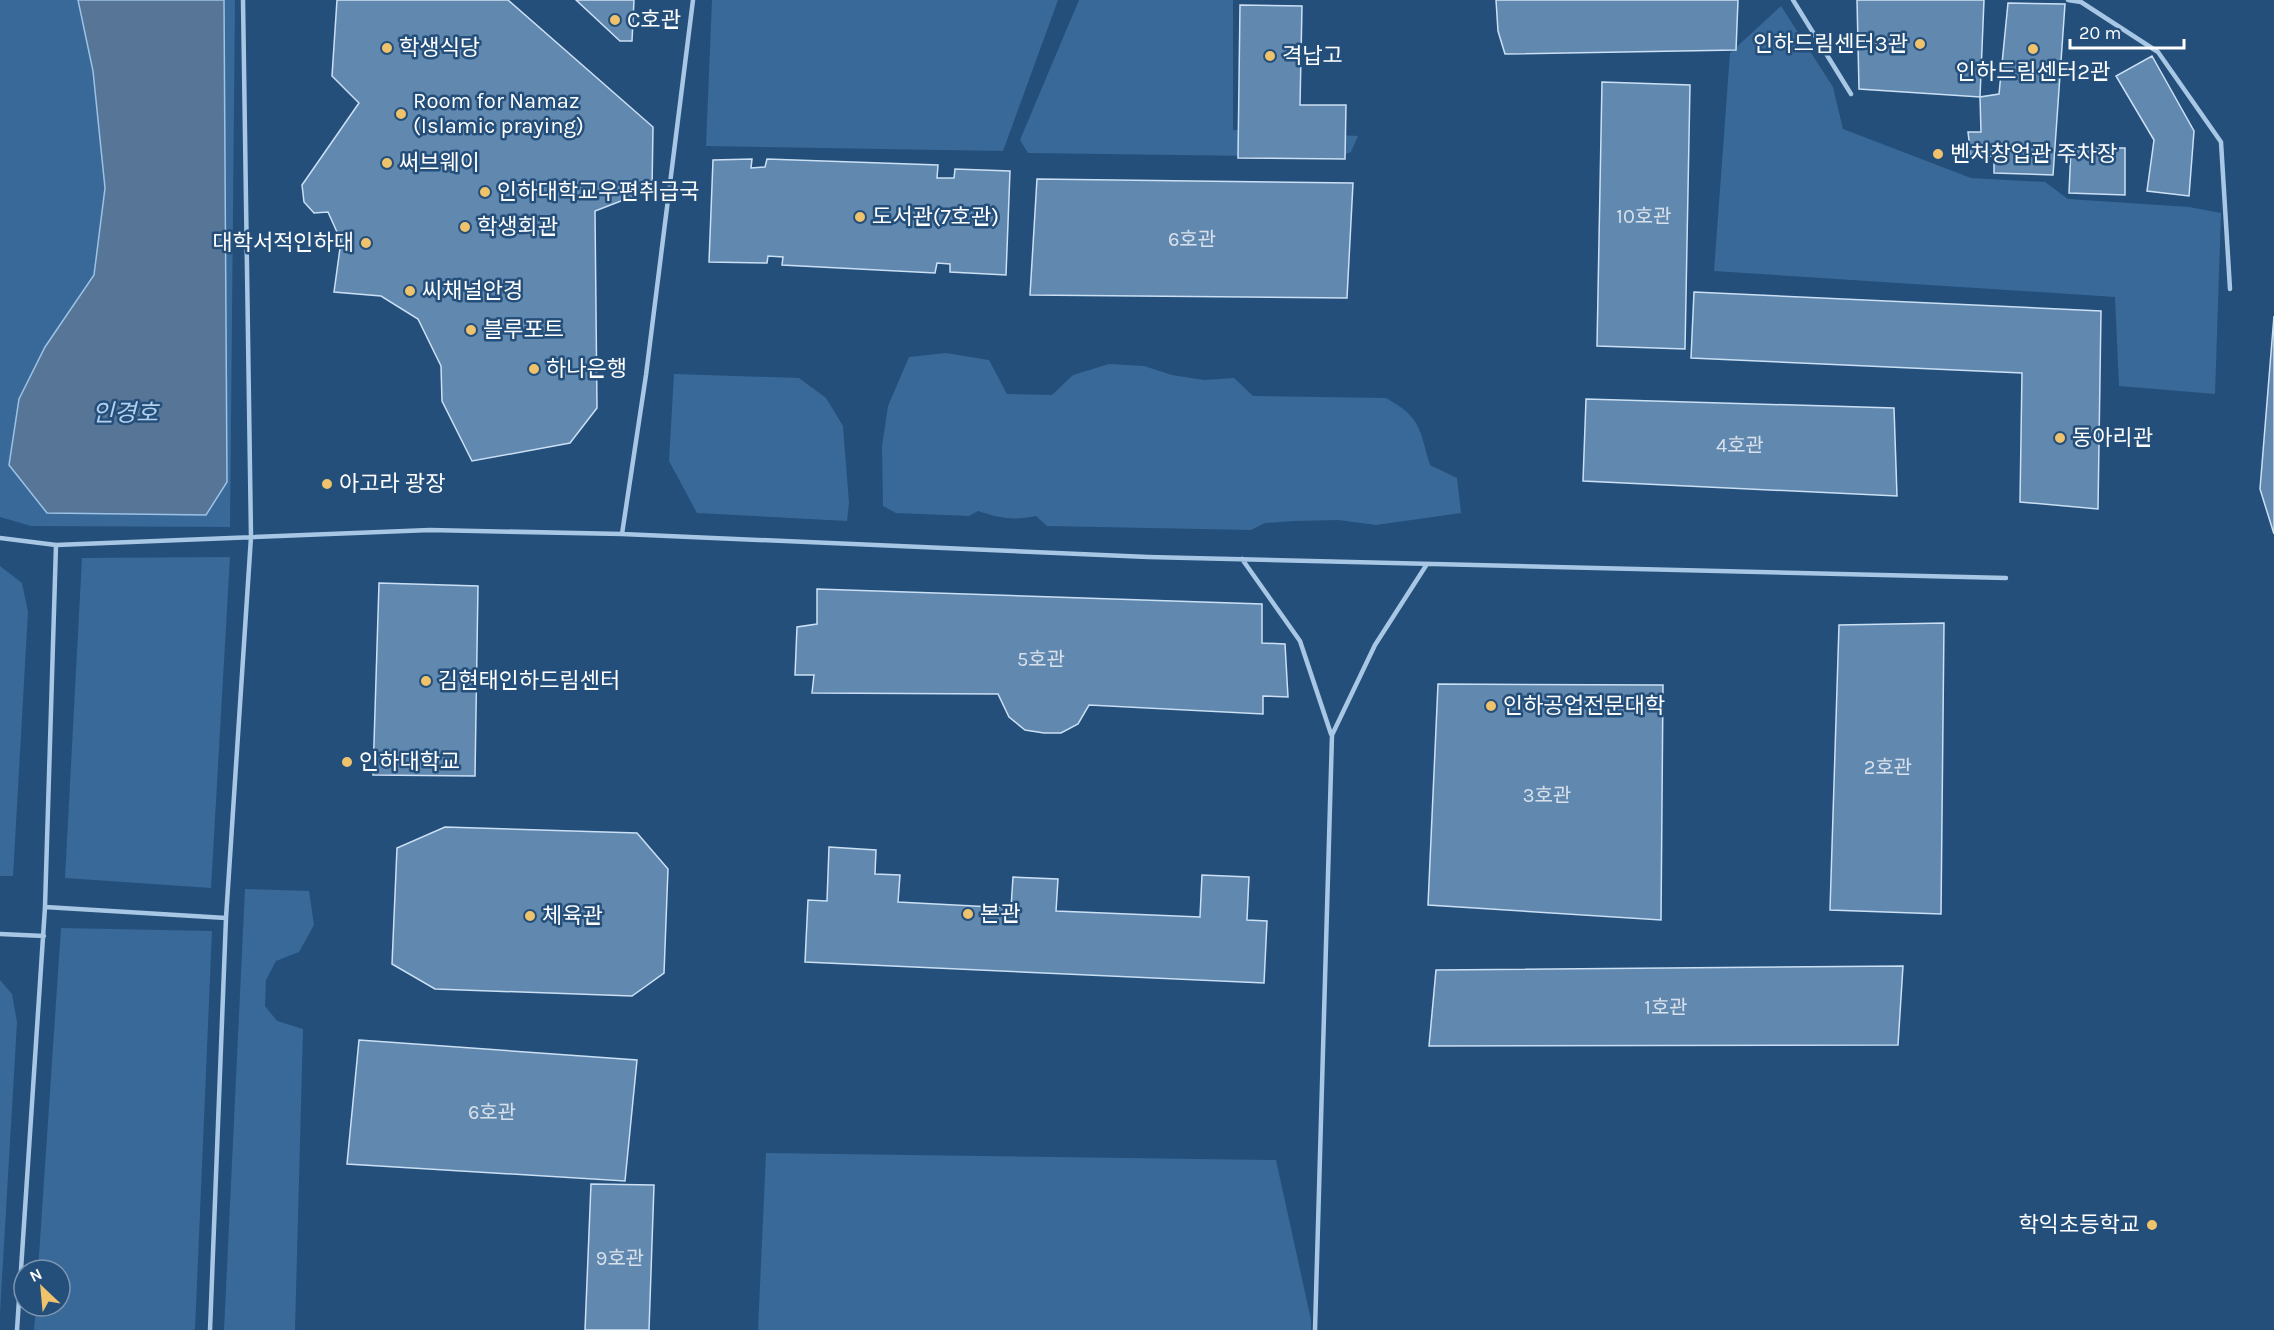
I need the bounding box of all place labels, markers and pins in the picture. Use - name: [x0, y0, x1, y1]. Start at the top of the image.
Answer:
- place label: C호관: [627, 7, 681, 33]
- marker: C호관: [608, 13, 622, 27]
- place label: 인하드림센터3관: [1753, 31, 1908, 57]
- place label: 학생식당: [399, 35, 480, 61]
- marker: 인하드림센터3관: [1913, 37, 1927, 51]
- marker: 학생식당: [380, 41, 394, 55]
- marker: 인하드림센터2관: [2026, 42, 2040, 56]
- place label: 격납고: [1282, 43, 1343, 69]
- marker: 격납고: [1263, 49, 1277, 63]
- place label: 인하드림센터2관: [1956, 59, 2110, 85]
- place label: Room for Namaz (Islamic praying): [413, 88, 584, 139]
- marker: Room for Namaz (Islamic praying): [394, 107, 408, 121]
- place label: 벤처창업관 주차장: [1950, 141, 2117, 167]
- marker: 벤처창업관 주차장: [1931, 147, 1945, 161]
- place label: 써브웨이: [399, 150, 480, 176]
- marker: 써브웨이: [380, 156, 394, 170]
- place label: 인하대학교우편취급국: [497, 179, 699, 205]
- marker: 인하대학교우편취급국: [478, 185, 492, 199]
- place label: 도서관(7호관): [872, 204, 999, 230]
- marker: 도서관(7호관): [853, 210, 867, 224]
- place label: 학생회관: [477, 214, 558, 240]
- marker: 학생회관: [458, 220, 472, 234]
- place label: 대학서적인하대: [212, 230, 354, 256]
- marker: 대학서적인하대: [359, 236, 373, 250]
- place label: 씨채널안경: [422, 278, 523, 304]
- marker: 씨채널안경: [403, 284, 417, 298]
- place label: 블루포트: [483, 317, 564, 343]
- marker: 블루포트: [464, 323, 478, 337]
- place label: 하나은행: [546, 356, 627, 382]
- marker: 하나은행: [527, 362, 541, 376]
- place label: 동아리관: [2072, 425, 2153, 451]
- marker: 동아리관: [2053, 431, 2067, 445]
- place label: 아고라 광장: [339, 471, 445, 497]
- marker: 아고라 광장: [320, 477, 334, 491]
- place label: 김현태인하드림센터: [438, 668, 620, 694]
- marker: 김현태인하드림센터: [419, 674, 433, 688]
- place label: 인하공업전문대학: [1503, 693, 1665, 719]
- marker: 인하공업전문대학: [1484, 699, 1498, 713]
- place label: 인하대학교: [359, 749, 460, 775]
- marker: 인하대학교: [340, 755, 354, 769]
- place label: 본관: [980, 901, 1020, 927]
- place label: 체육관: [542, 903, 603, 929]
- marker: 본관: [961, 907, 975, 921]
- marker: 체육관: [523, 909, 537, 923]
- place label: 학익초등학교: [2019, 1212, 2140, 1238]
- marker: 학익초등학교: [2145, 1218, 2159, 1232]

